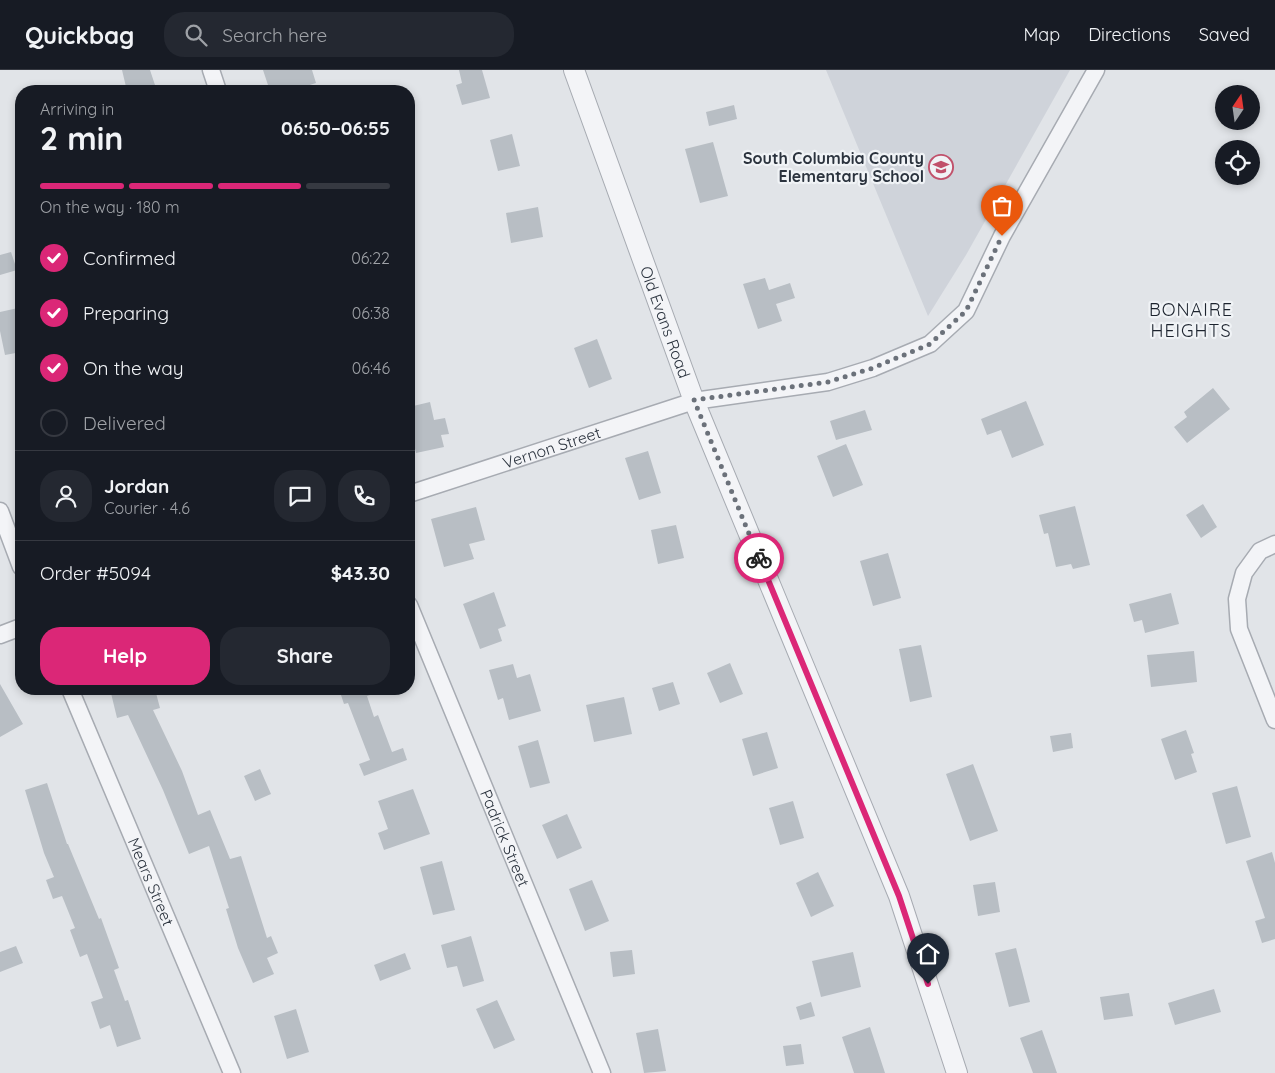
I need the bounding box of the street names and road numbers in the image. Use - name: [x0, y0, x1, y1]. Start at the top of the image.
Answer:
- street label: Old Evans Road: [636, 263, 695, 381]
- street label: Vernon Street: [500, 422, 603, 473]
- street label: Padrick Street: [476, 786, 534, 890]
- street label: Mears Street: [124, 834, 179, 929]

